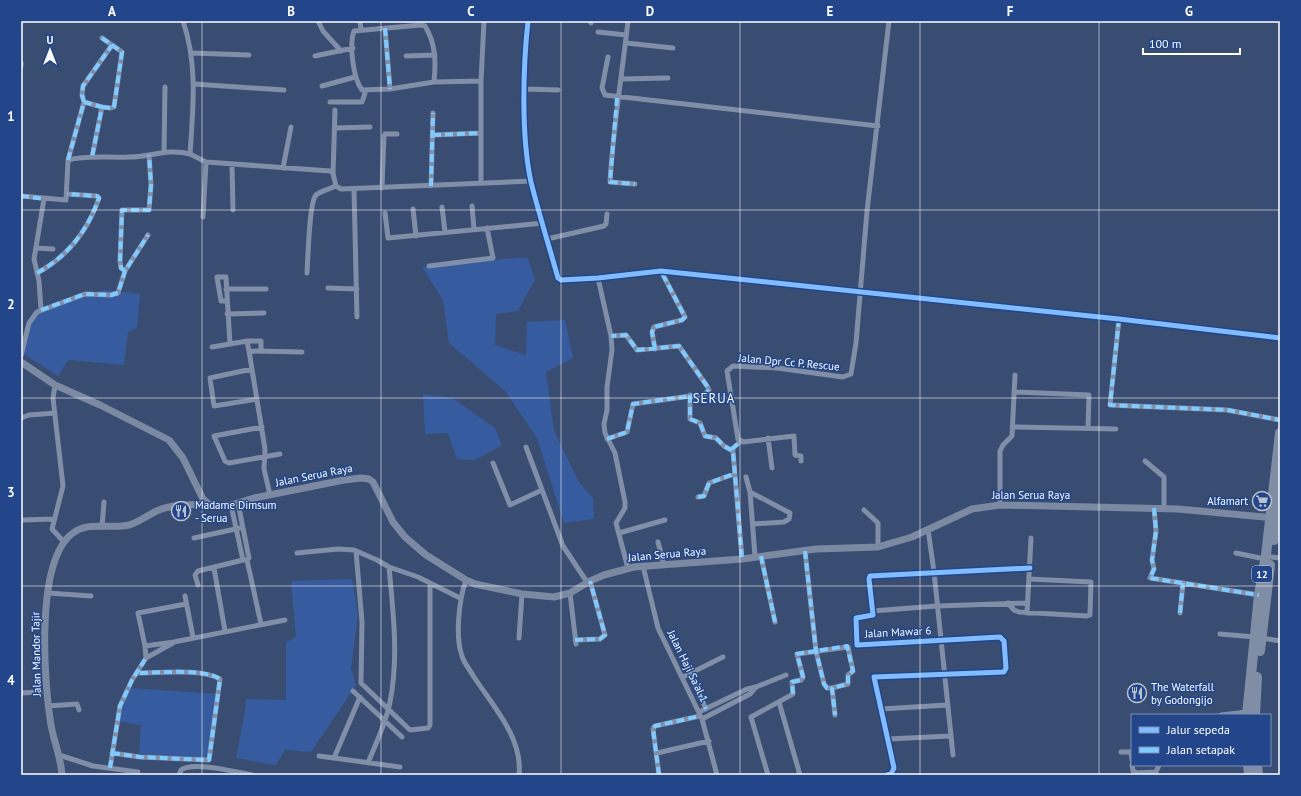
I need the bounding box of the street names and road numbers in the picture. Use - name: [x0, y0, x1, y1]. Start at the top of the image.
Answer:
- street label: Jalan Dpr Cc P. Rescue: [737, 351, 841, 373]
- street label: Jalan Serua Raya: [273, 461, 354, 490]
- street label: Jalan Serua Raya: [991, 488, 1070, 502]
- street label: Jalan Serua Raya: [626, 544, 707, 564]
- road number: 12: [1252, 566, 1272, 582]
- street label: Jalan Mandor Tajir: [28, 611, 44, 697]
- street label: Jalan Mawar 6: [863, 623, 932, 641]
- street label: Jalan Haji Sa'al 1: [664, 627, 711, 704]

